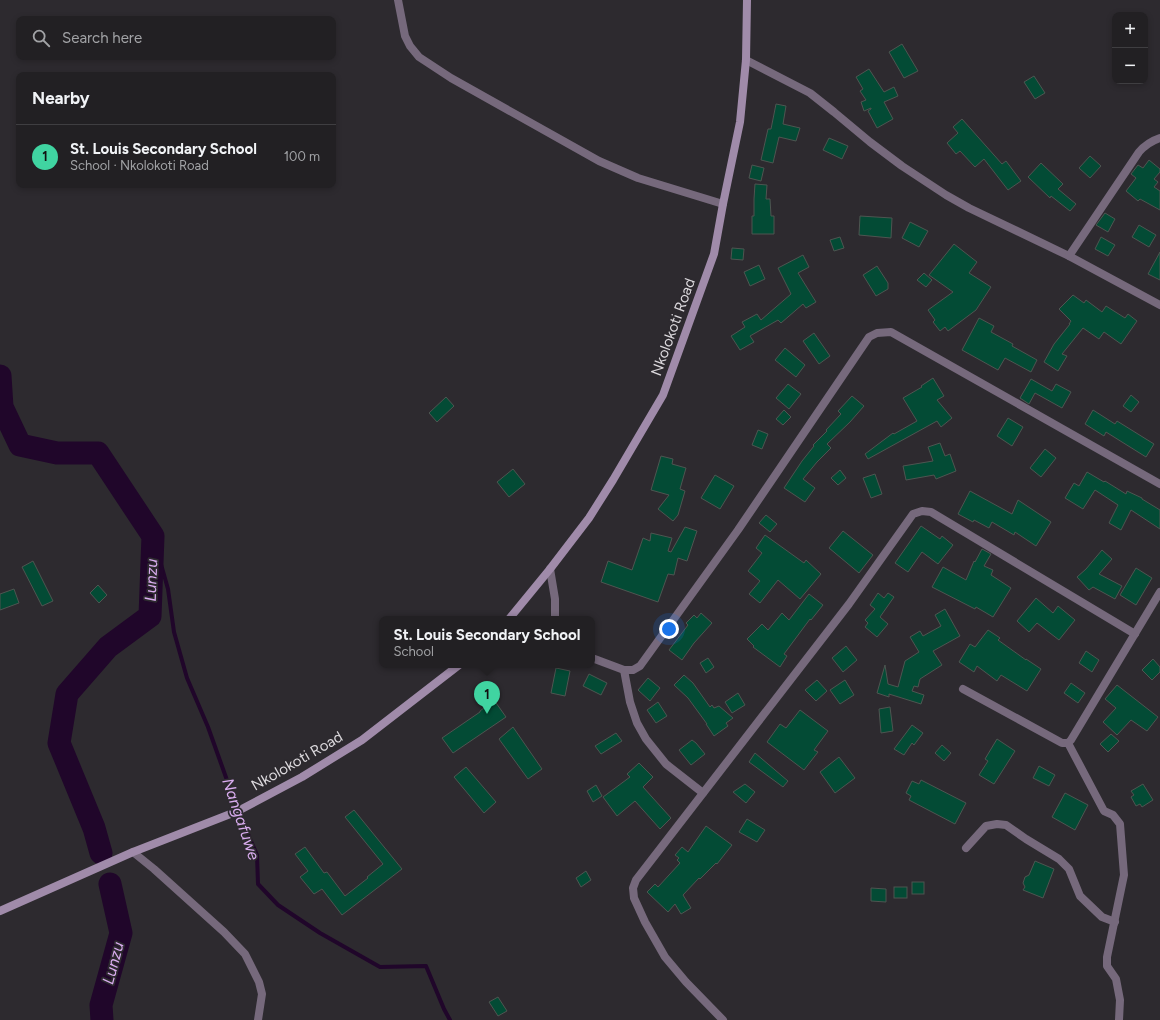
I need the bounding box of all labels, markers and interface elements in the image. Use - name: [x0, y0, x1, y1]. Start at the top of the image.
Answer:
- map controls: [1112, 12, 1148, 84]
- button: +: [1112, 12, 1148, 48]
- search box: [16, 16, 336, 60]
- icon: search: [30, 27, 52, 49]
- text: Search here: [62, 29, 142, 47]
- button: −: [1112, 48, 1148, 84]
- text: Nearby: [32, 88, 90, 108]
- text: St. Louis Secondary School: [70, 140, 257, 158]
- text: 1: [42, 149, 48, 164]
- text: 100 m: [284, 149, 320, 164]
- text: School · Nkolokoti Road: [70, 158, 209, 173]
- street label: Nkolokoti Road: [647, 276, 699, 378]
- water label: Lunzu: [141, 558, 161, 602]
- popup: [379, 616, 595, 668]
- your location: [659, 619, 679, 639]
- text: St. Louis Secondary School: [394, 626, 580, 644]
- text: School: [394, 644, 434, 659]
- pin: 1: [474, 681, 500, 714]
- street label: Nkolokoti Road: [248, 728, 346, 794]
- water label: Nangafuwe: [218, 776, 264, 863]
- water label: Lunzu: [98, 940, 128, 986]

